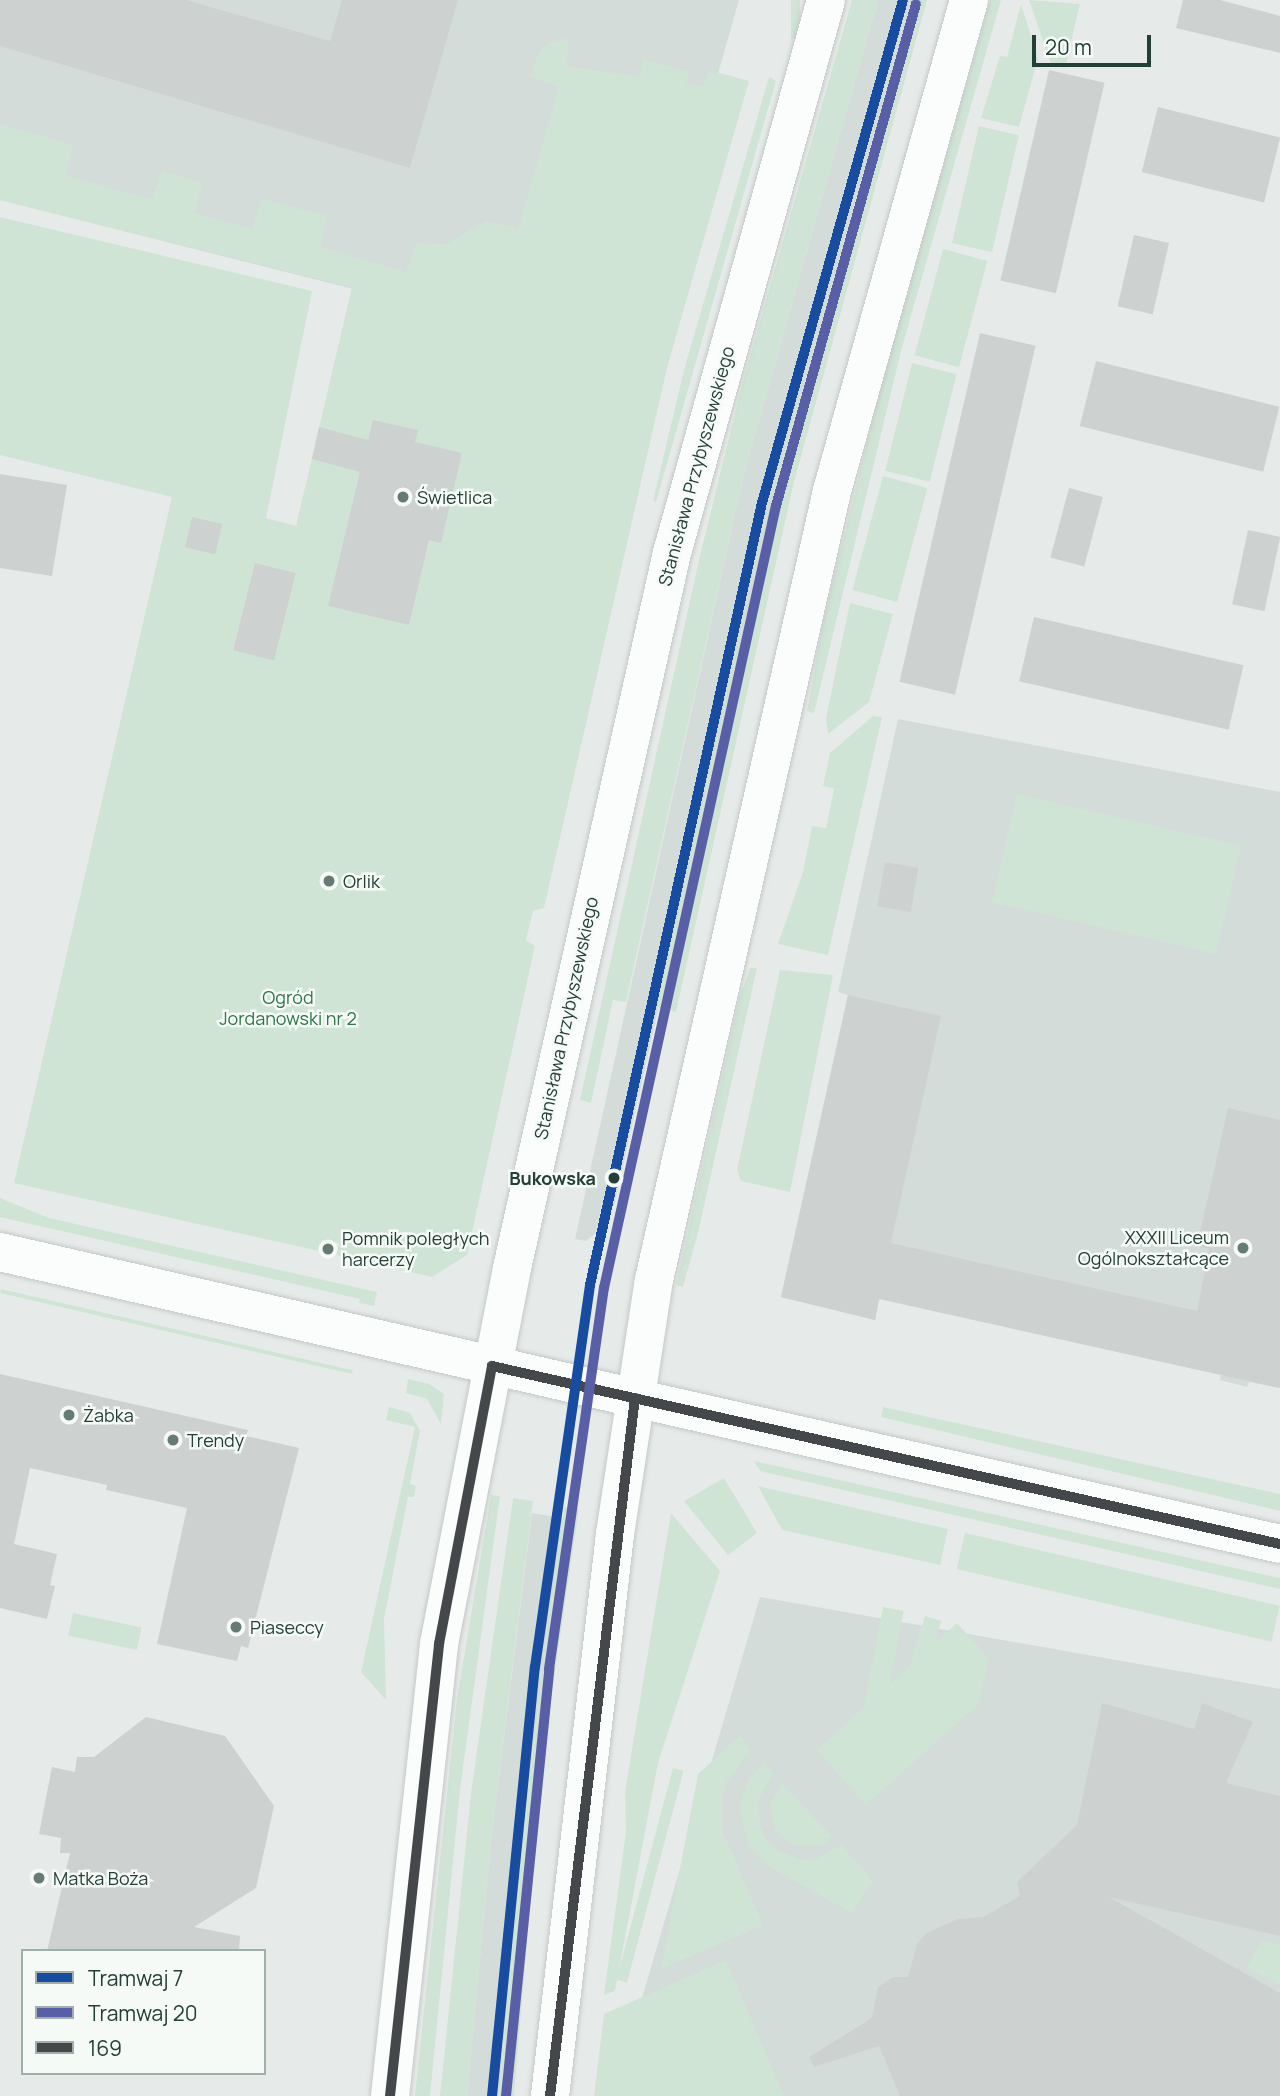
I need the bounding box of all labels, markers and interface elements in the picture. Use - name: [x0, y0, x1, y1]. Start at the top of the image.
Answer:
- scale bar: [1035, 21, 1154, 65]
- text: 20 m: [1045, 33, 1092, 61]
- street label: Stanisława Przybyszewskiego: [654, 344, 738, 588]
- place label: Świetlica: [417, 486, 492, 508]
- marker: Świetlica: [395, 489, 411, 505]
- place label: Orlik: [343, 870, 380, 892]
- marker: Orlik: [321, 873, 337, 889]
- street label: Stanisława Przybyszewskiego: [530, 895, 602, 1141]
- park label: Ogród Jordanowski nr 2: [219, 987, 357, 1030]
- marker: Bukowska: [602, 1166, 626, 1190]
- place label: Bukowska: [509, 1167, 596, 1189]
- place label: XXXII Liceum Ogólnokształcące: [1078, 1227, 1229, 1270]
- place label: Pomnik poległych harcerzy: [342, 1228, 489, 1270]
- marker: XXXII Liceum Ogólnokształcące: [1235, 1240, 1251, 1256]
- marker: Pomnik poległych harcerzy: [320, 1241, 336, 1257]
- place label: Żabka: [83, 1404, 134, 1426]
- marker: Żabka: [61, 1407, 77, 1423]
- place label: Trendy: [187, 1429, 244, 1451]
- marker: Trendy: [165, 1432, 181, 1448]
- place label: Piaseccy: [250, 1616, 324, 1638]
- marker: Piaseccy: [228, 1619, 244, 1635]
- place label: Matka Boża: [53, 1867, 148, 1889]
- marker: Matka Boża: [31, 1870, 47, 1886]
- legend: [21, 1949, 266, 2075]
- text: Tramwaj 7: [88, 1964, 183, 1992]
- text: Tramwaj 20: [88, 1999, 198, 2027]
- text: 169: [88, 2034, 122, 2062]

